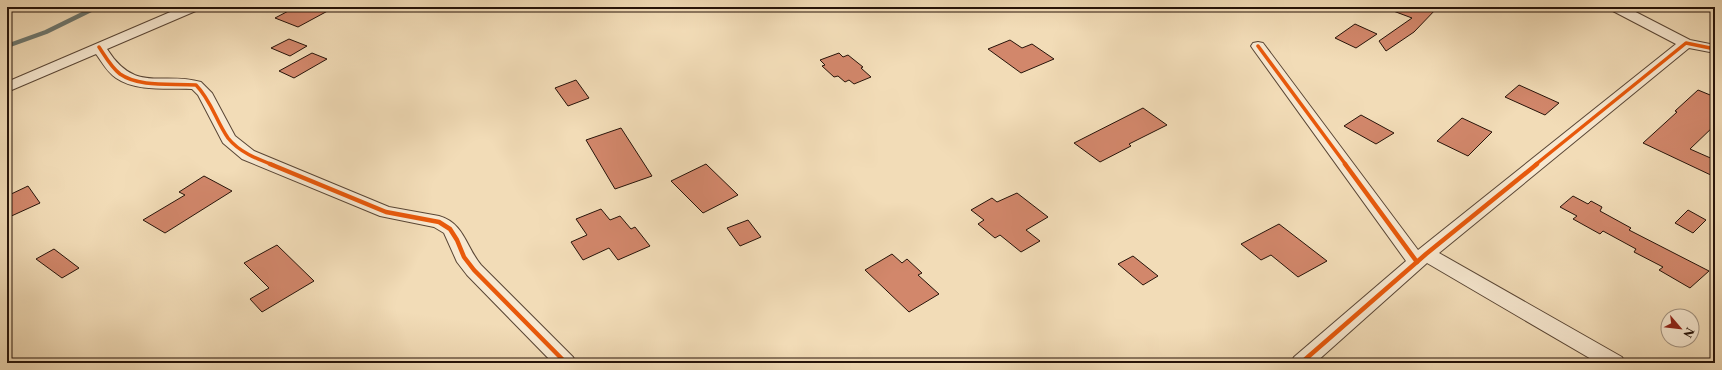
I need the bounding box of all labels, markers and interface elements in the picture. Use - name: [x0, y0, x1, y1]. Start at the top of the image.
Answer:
- north arrow: [1660, 308, 1700, 348]
- text: N: [1680, 325, 1697, 341]

